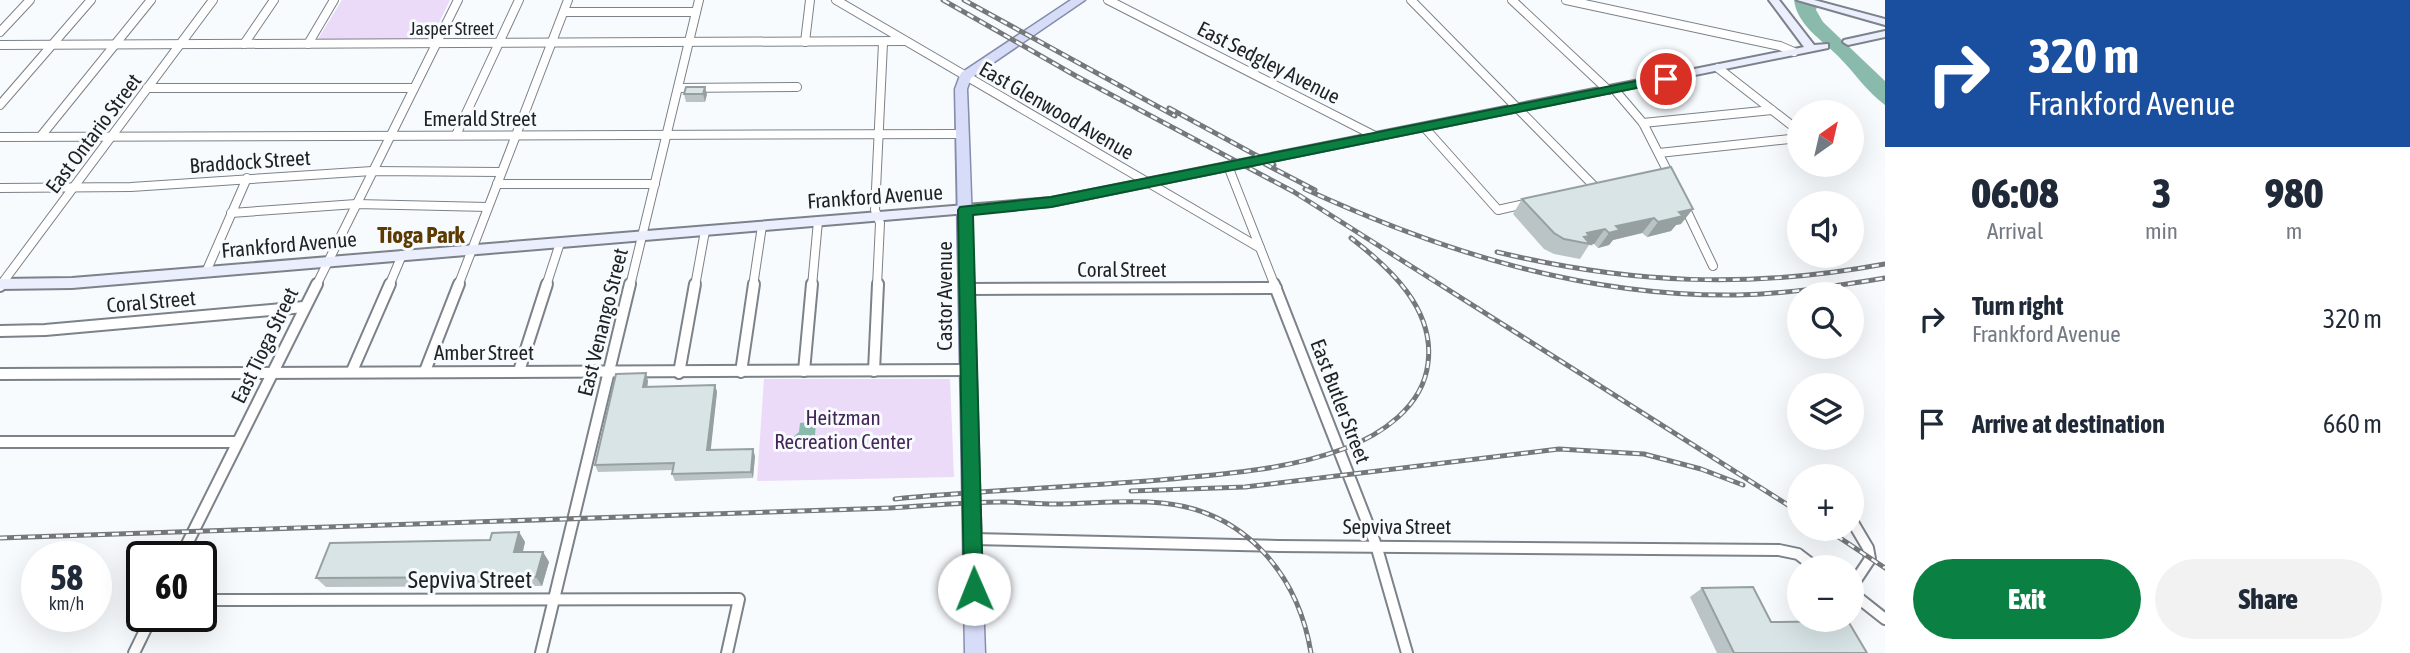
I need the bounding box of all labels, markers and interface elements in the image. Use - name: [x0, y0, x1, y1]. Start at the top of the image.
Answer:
- street label: East Sedgley Avenue: [1194, 16, 1344, 108]
- street label: Jasper Street: [410, 18, 494, 39]
- text: 320 m: [2028, 27, 2139, 83]
- icon: right: [1913, 28, 2004, 119]
- pin: [1636, 49, 1696, 109]
- street label: East Glenwood Avenue: [976, 56, 1138, 164]
- icon: arrive: [1647, 60, 1685, 98]
- street label: East Ontario Street: [40, 69, 146, 197]
- text: Frankford Avenue: [2028, 85, 2235, 122]
- north arrow: [1787, 100, 1864, 177]
- map controls: [1787, 100, 1864, 632]
- street label: Emerald Street: [423, 106, 537, 130]
- street label: Braddock Street: [189, 145, 311, 177]
- text: 06:08: [1971, 169, 2059, 217]
- text: 3: [2152, 169, 2171, 217]
- text: 980: [2264, 169, 2324, 217]
- street label: Frankford Avenue: [806, 179, 944, 213]
- button: sound: [1787, 191, 1864, 268]
- text: Arrival: [1987, 218, 2043, 244]
- text: min: [2145, 218, 2178, 244]
- text: m: [2286, 218, 2302, 244]
- district label: Tioga Park: [377, 222, 466, 248]
- street label: Frankford Avenue: [220, 226, 358, 262]
- street label: Castor Avenue: [932, 241, 956, 351]
- street label: East Venango Street: [572, 245, 632, 399]
- street label: Coral Street: [1077, 257, 1167, 281]
- button: search: [1787, 282, 1864, 359]
- street label: East Tioga Street: [226, 283, 302, 407]
- street label: Coral Street: [105, 285, 197, 317]
- text: Turn right: [1972, 291, 2063, 321]
- icon: right: [1913, 300, 1951, 338]
- text: 320 m: [2323, 304, 2382, 334]
- text: Frankford Avenue: [1972, 321, 2121, 347]
- street label: East Butler Street: [1306, 335, 1376, 467]
- street label: Amber Street: [434, 340, 534, 364]
- button: layers: [1787, 373, 1864, 450]
- park label: Heitzman Recreation Center: [774, 405, 913, 453]
- icon: arrive: [1913, 405, 1951, 443]
- text: Arrive at destination: [1972, 409, 2165, 439]
- text: 660 m: [2323, 409, 2382, 439]
- button: +: [1787, 464, 1864, 541]
- street label: Sepviva Street: [1343, 514, 1451, 538]
- speed limit sign: 60: [126, 541, 217, 632]
- position arrow: [937, 552, 1011, 626]
- button: −: [1787, 555, 1864, 632]
- text: 58: [50, 557, 83, 597]
- button: Exit: [1913, 559, 2141, 639]
- button: Share: [2155, 559, 2382, 639]
- street label: Sepviva Street: [408, 566, 532, 593]
- text: km/h: [49, 593, 84, 614]

